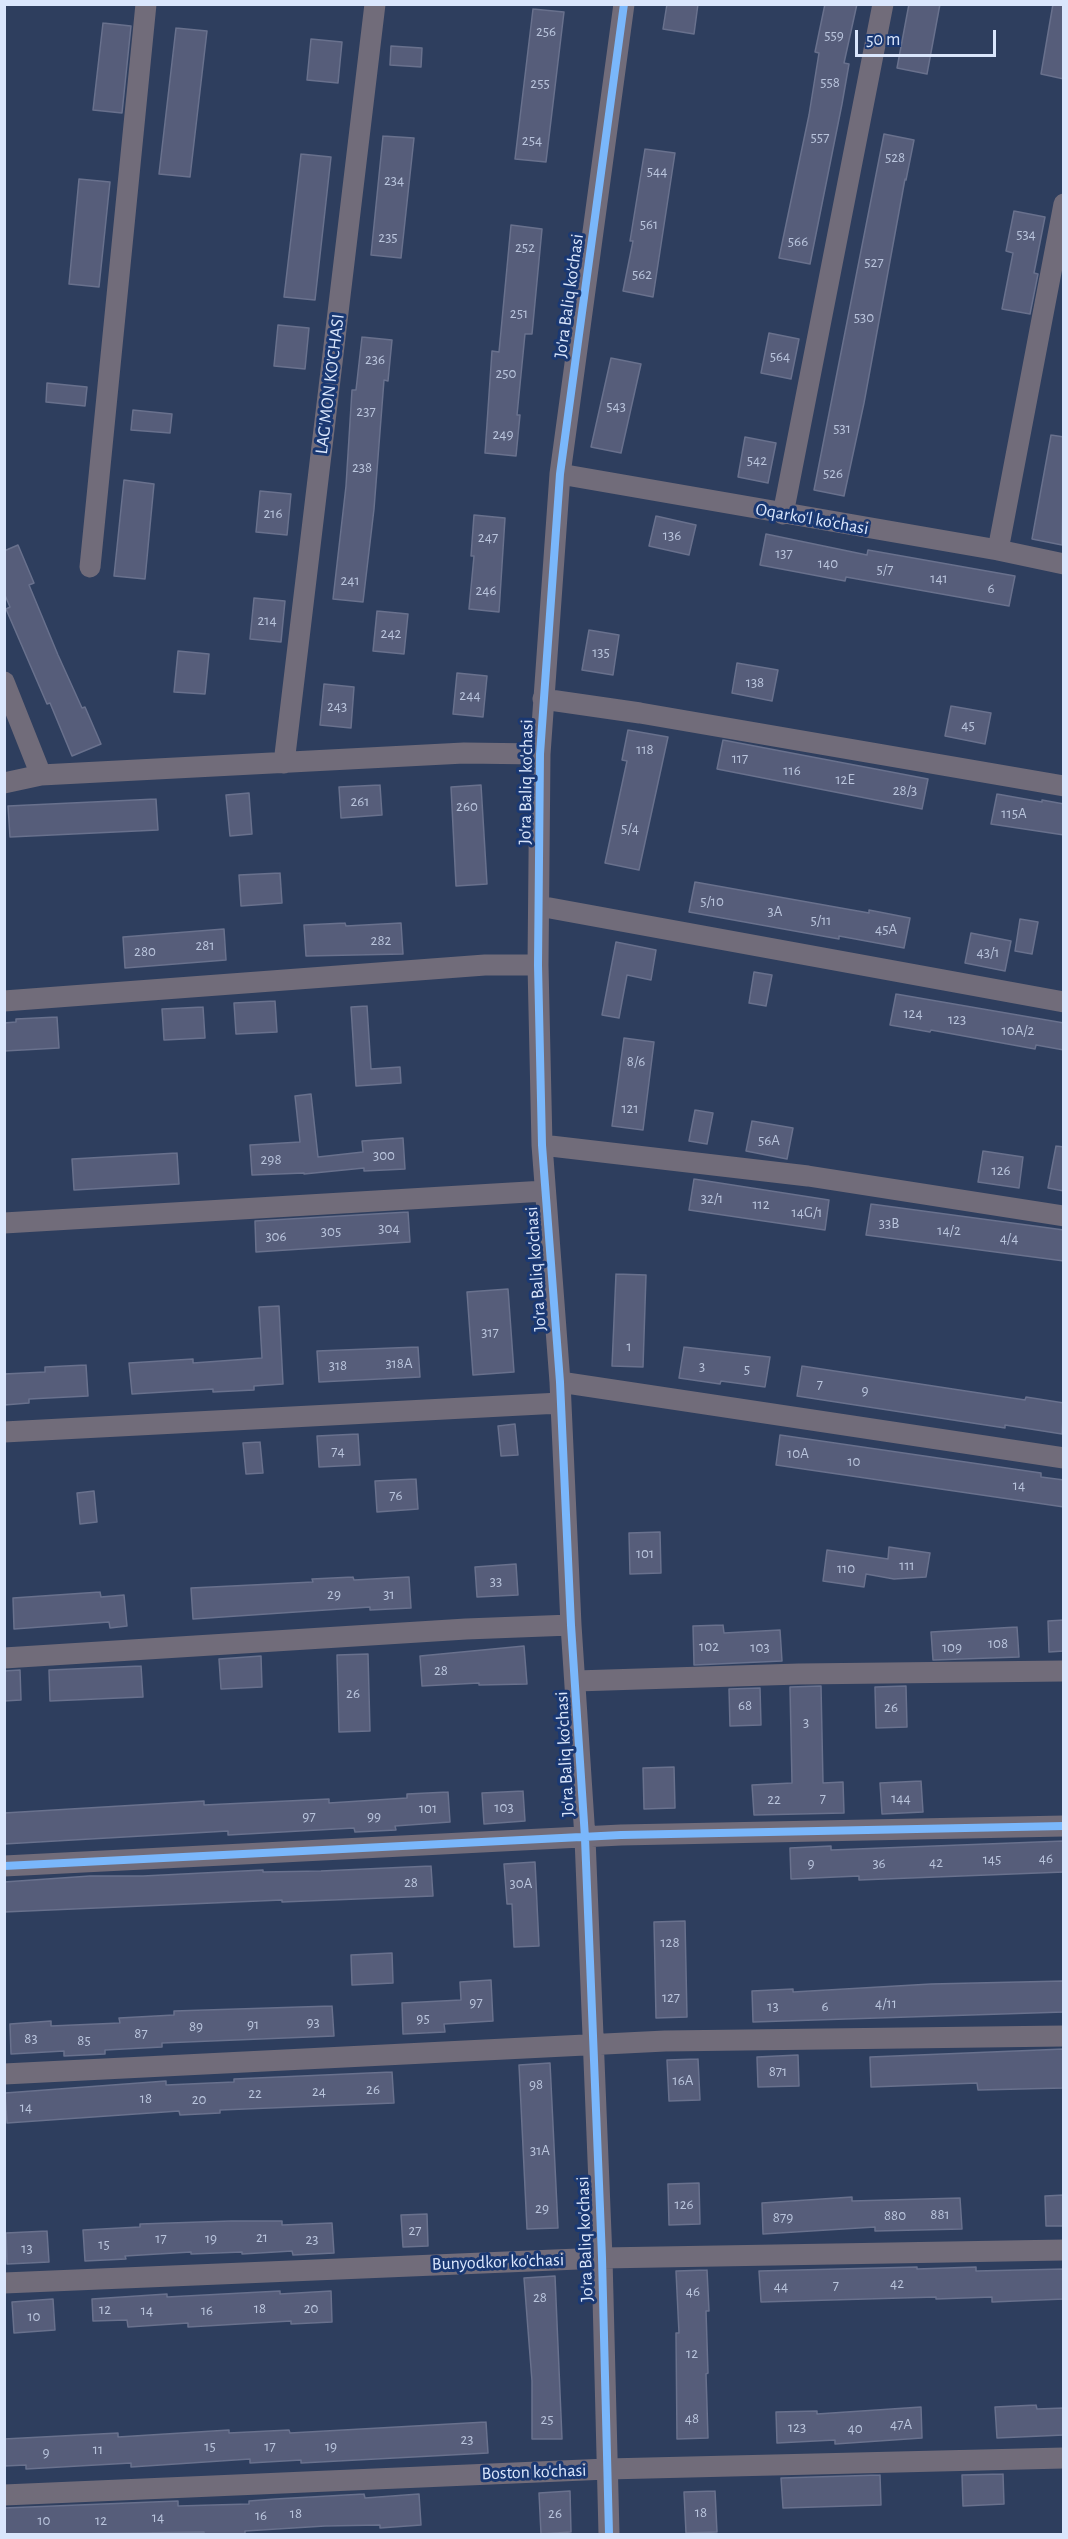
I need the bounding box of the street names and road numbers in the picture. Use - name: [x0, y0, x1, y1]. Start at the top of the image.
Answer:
- street label: Jo'ra Baliq ko'chasi: [550, 232, 588, 360]
- street label: LAG'MON KO'CHASI: [311, 313, 349, 455]
- street label: Oqarko'l ko'chasi: [754, 498, 870, 540]
- street label: Jo'ra Baliq ko'chasi: [514, 719, 538, 845]
- street label: Jo'ra Baliq ko'chasi: [521, 1206, 551, 1332]
- street label: Jo'ra Baliq ko'chasi: [551, 1691, 579, 1817]
- street label: Jo'ra Baliq ko'chasi: [572, 2176, 598, 2302]
- street label: Bunyodkor ko'chasi: [432, 2249, 564, 2275]
- street label: Boston ko'chasi: [481, 2459, 587, 2485]

